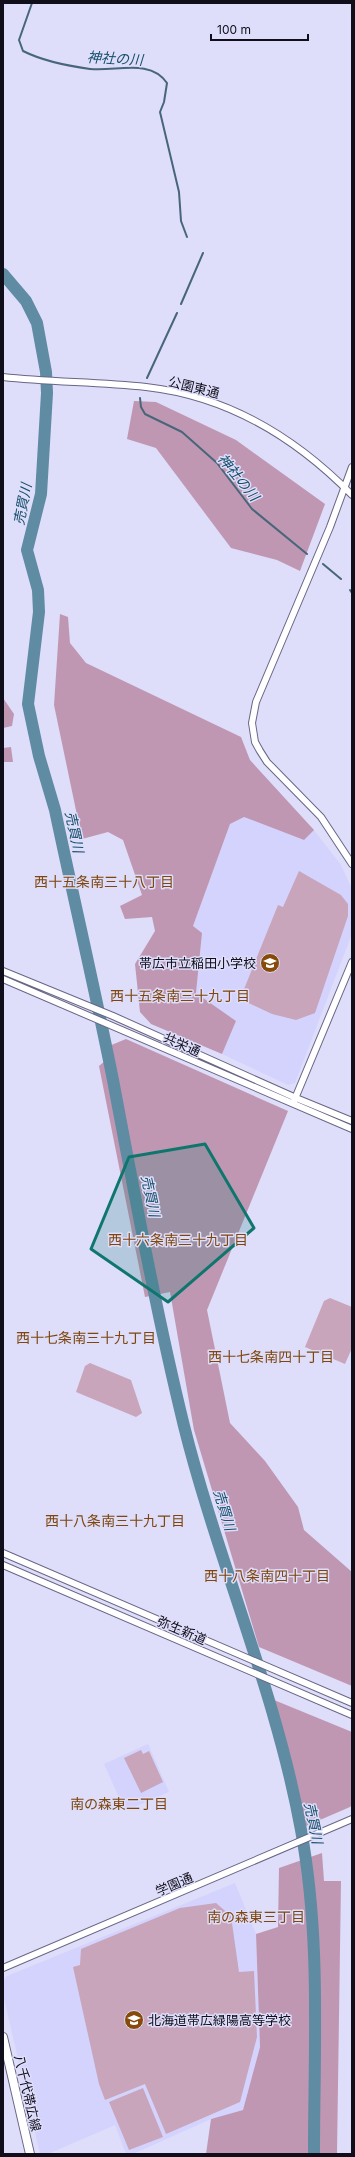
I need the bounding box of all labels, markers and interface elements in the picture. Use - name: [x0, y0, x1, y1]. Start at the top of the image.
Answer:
- scale bar: [211, 16, 308, 42]
- text: 100 m: [217, 22, 251, 37]
- water label: 神社の川: [87, 48, 145, 68]
- street label: 公園東通: [167, 373, 221, 401]
- water label: 神社の川: [215, 450, 264, 506]
- water label: 売買川: [10, 480, 35, 526]
- water label: 売買川: [62, 810, 88, 856]
- district label: 西十五条南三十八丁目: [34, 873, 174, 890]
- school or university icon: 帯広市立稲田小学校: [259, 952, 281, 974]
- place label: 帯広市立稲田小学校: [139, 955, 256, 971]
- district label: 西十五条南三十九丁目: [110, 987, 250, 1004]
- street label: 共栄通: [161, 1029, 203, 1059]
- water label: 売買川: [138, 1174, 164, 1220]
- district label: 西十六条南三十九丁目: [108, 1231, 248, 1248]
- district label: 西十七条南三十九丁目: [16, 1329, 156, 1346]
- district label: 西十七条南四十丁目: [208, 1348, 334, 1365]
- water label: 売買川: [211, 1487, 240, 1534]
- district label: 西十八条南三十九丁目: [45, 1512, 185, 1529]
- district label: 西十八条南四十丁目: [204, 1567, 330, 1584]
- street label: 弥生新道: [155, 1612, 209, 1648]
- district label: 南の森東二丁目: [70, 1795, 168, 1812]
- water label: 売買川: [301, 1801, 327, 1847]
- street label: 学園通: [153, 1869, 195, 1899]
- district label: 南の森東三丁目: [207, 1908, 305, 1925]
- school or university icon: 北海道帯広緑陽高等学校: [123, 2009, 145, 2031]
- place label: 北海道帯広緑陽高等学校: [148, 2012, 291, 2028]
- street label: 八千代帯広線: [11, 2053, 45, 2133]

